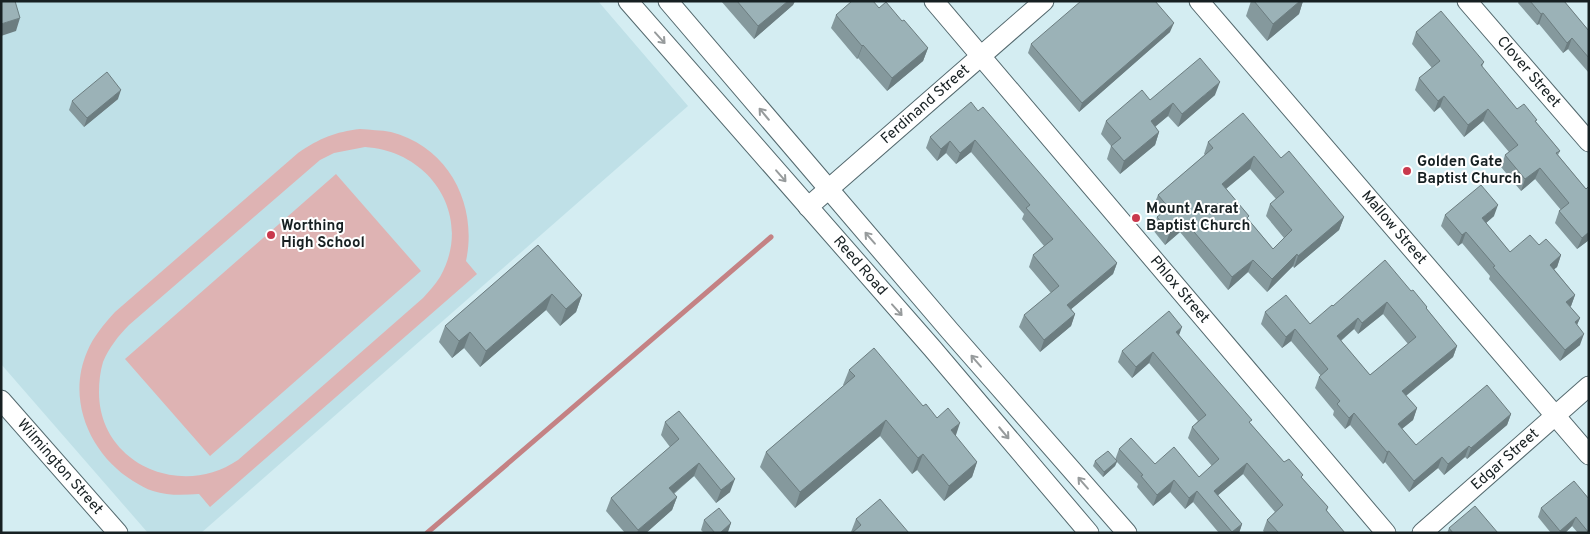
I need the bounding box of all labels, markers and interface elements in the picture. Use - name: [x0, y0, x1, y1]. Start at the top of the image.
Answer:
- one-way arrow: [654, 31, 665, 44]
- street label: Clover Street: [1492, 32, 1565, 112]
- street label: Ferdinand Street: [877, 61, 974, 148]
- one-way arrow: [759, 108, 770, 121]
- place label: Golden Gate Baptist Church: [1417, 153, 1521, 189]
- marker: Golden Gate Baptist Church: [1401, 165, 1413, 177]
- one-way arrow: [775, 169, 787, 182]
- street label: Mallow Street: [1357, 187, 1431, 269]
- place label: Mount Ararat Baptist Church: [1146, 200, 1250, 236]
- marker: Mount Ararat Baptist Church: [1130, 212, 1142, 224]
- place label: Worthing High School: [281, 217, 365, 253]
- marker: Worthing High School: [265, 229, 277, 241]
- one-way arrow: [864, 231, 876, 244]
- street label: Reed Road: [829, 232, 891, 299]
- street label: Phlox Street: [1145, 252, 1213, 327]
- one-way arrow: [892, 303, 903, 316]
- one-way arrow: [970, 354, 982, 367]
- street label: Wilmington Street: [13, 415, 107, 519]
- street label: Edgar Street: [1467, 425, 1543, 495]
- one-way arrow: [998, 426, 1009, 439]
- one-way arrow: [1078, 477, 1089, 490]

